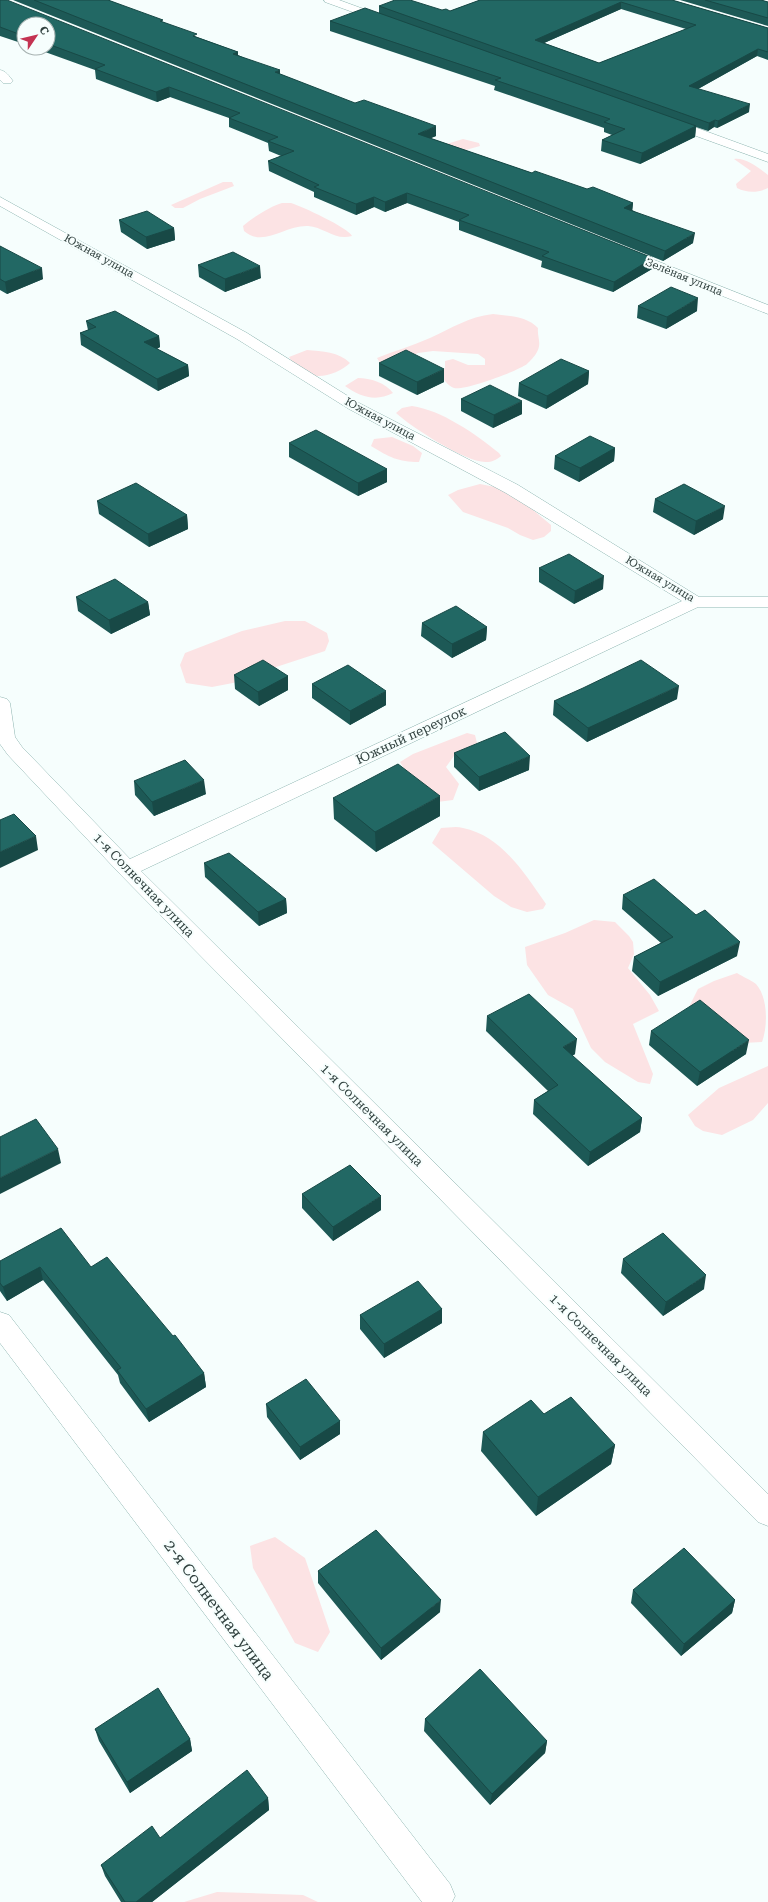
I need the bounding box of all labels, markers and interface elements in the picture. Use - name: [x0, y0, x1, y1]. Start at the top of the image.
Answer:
- north arrow: [16, 16, 56, 56]
- text: С: [36, 24, 51, 38]
- street label: Южная улица: [62, 231, 136, 281]
- street label: Зелёная улица: [643, 256, 725, 298]
- street label: Южная улица: [343, 395, 417, 443]
- street label: Южная улица: [623, 553, 697, 605]
- street label: Южный переулок: [353, 703, 469, 767]
- street label: 1-я Солнечная улица: [90, 830, 198, 940]
- street label: 1-я Солнечная улица: [318, 1061, 426, 1169]
- street label: 1-я Солнечная улица: [547, 1291, 655, 1399]
- street label: 2-я Солнечная улица: [160, 1536, 278, 1684]

